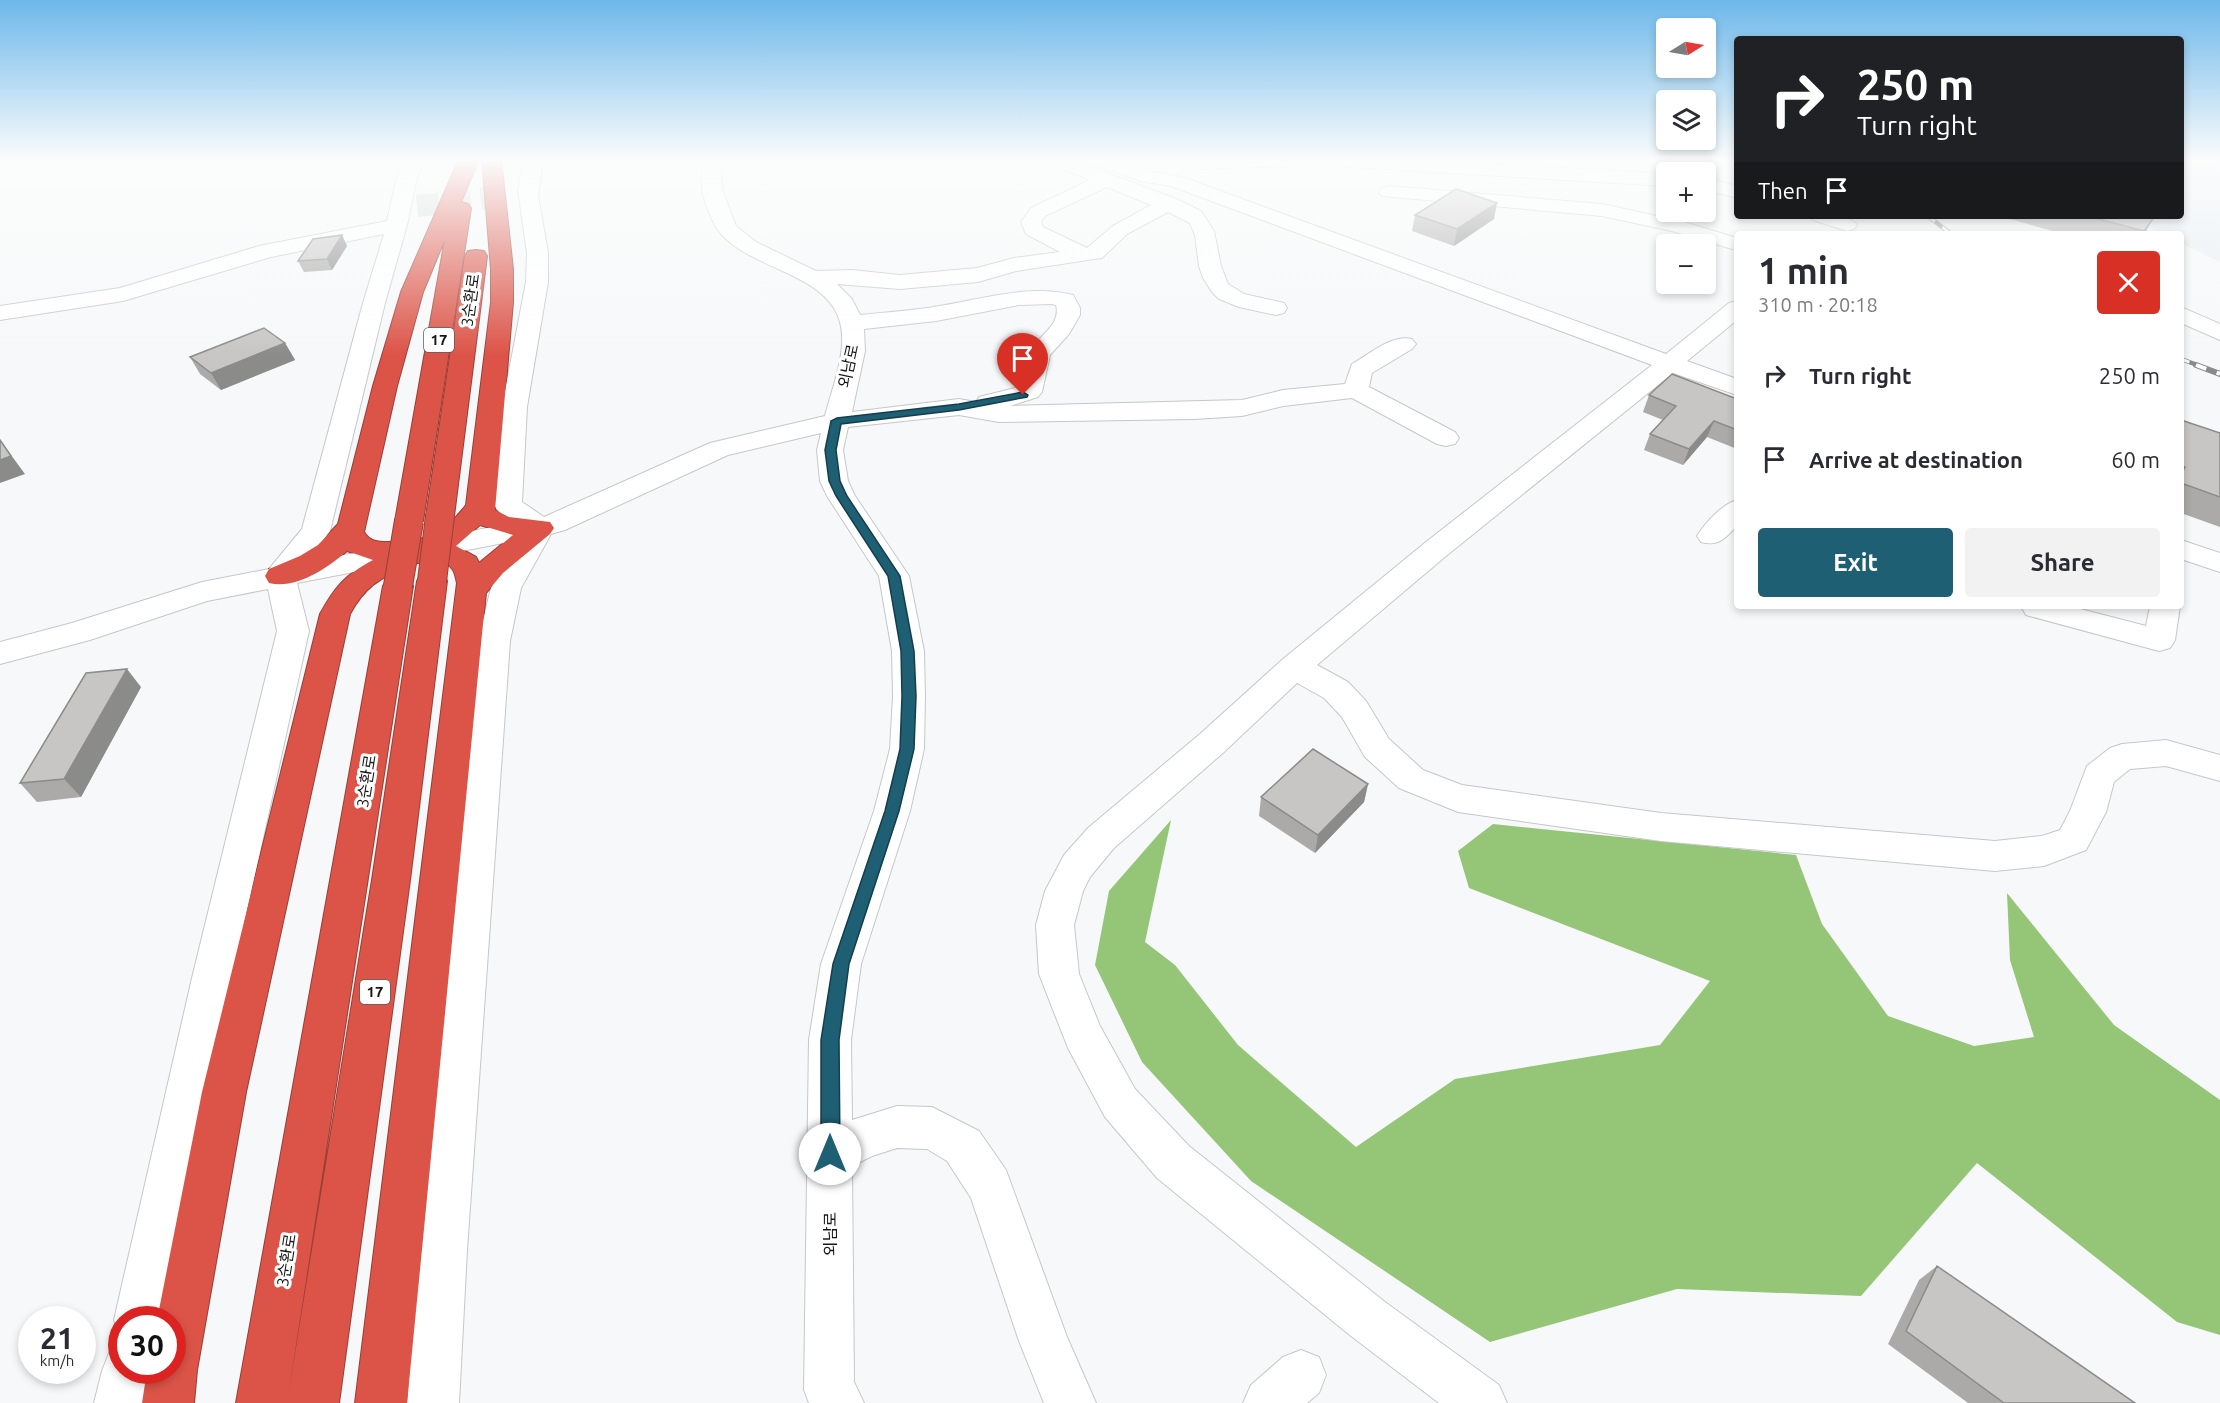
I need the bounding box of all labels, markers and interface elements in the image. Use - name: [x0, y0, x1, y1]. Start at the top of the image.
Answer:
- north arrow: [1656, 18, 1716, 78]
- map controls: [1656, 18, 1716, 294]
- icon: right: [1758, 60, 1836, 138]
- text: 250 m: [1857, 61, 1974, 108]
- button: layers: [1656, 90, 1716, 150]
- text: Turn right: [1857, 110, 1977, 140]
- button: +: [1656, 162, 1716, 222]
- icon: arrive: [1820, 174, 1853, 207]
- text: Then: [1758, 178, 1808, 203]
- button: −: [1656, 234, 1716, 294]
- text: 1 min: [1758, 250, 1849, 291]
- button: close: [2097, 251, 2160, 314]
- street label: 3순환로: [457, 272, 483, 328]
- text: 310 m · 20:18: [1758, 293, 1878, 316]
- road number: 17: [424, 328, 454, 352]
- pin: [997, 333, 1048, 395]
- street label: 외남로: [835, 342, 861, 389]
- icon: arrive: [1006, 342, 1039, 375]
- icon: right: [1758, 359, 1791, 392]
- text: Turn right: [1809, 363, 1911, 388]
- text: 250 m: [2099, 363, 2160, 388]
- icon: arrive: [1758, 443, 1791, 476]
- text: Arrive at destination: [1809, 447, 2023, 472]
- text: 60 m: [2111, 447, 2160, 472]
- button: Exit: [1758, 528, 1953, 597]
- button: Share: [1965, 528, 2160, 597]
- street label: 3순환로: [353, 753, 379, 809]
- road number: 17: [360, 980, 390, 1004]
- position arrow: [798, 1122, 862, 1186]
- street label: 외남로: [821, 1212, 839, 1256]
- street label: 3순환로: [273, 1232, 299, 1288]
- speed limit sign: 30: [108, 1306, 186, 1384]
- text: 21: [40, 1321, 74, 1355]
- text: km/h: [40, 1352, 74, 1369]

